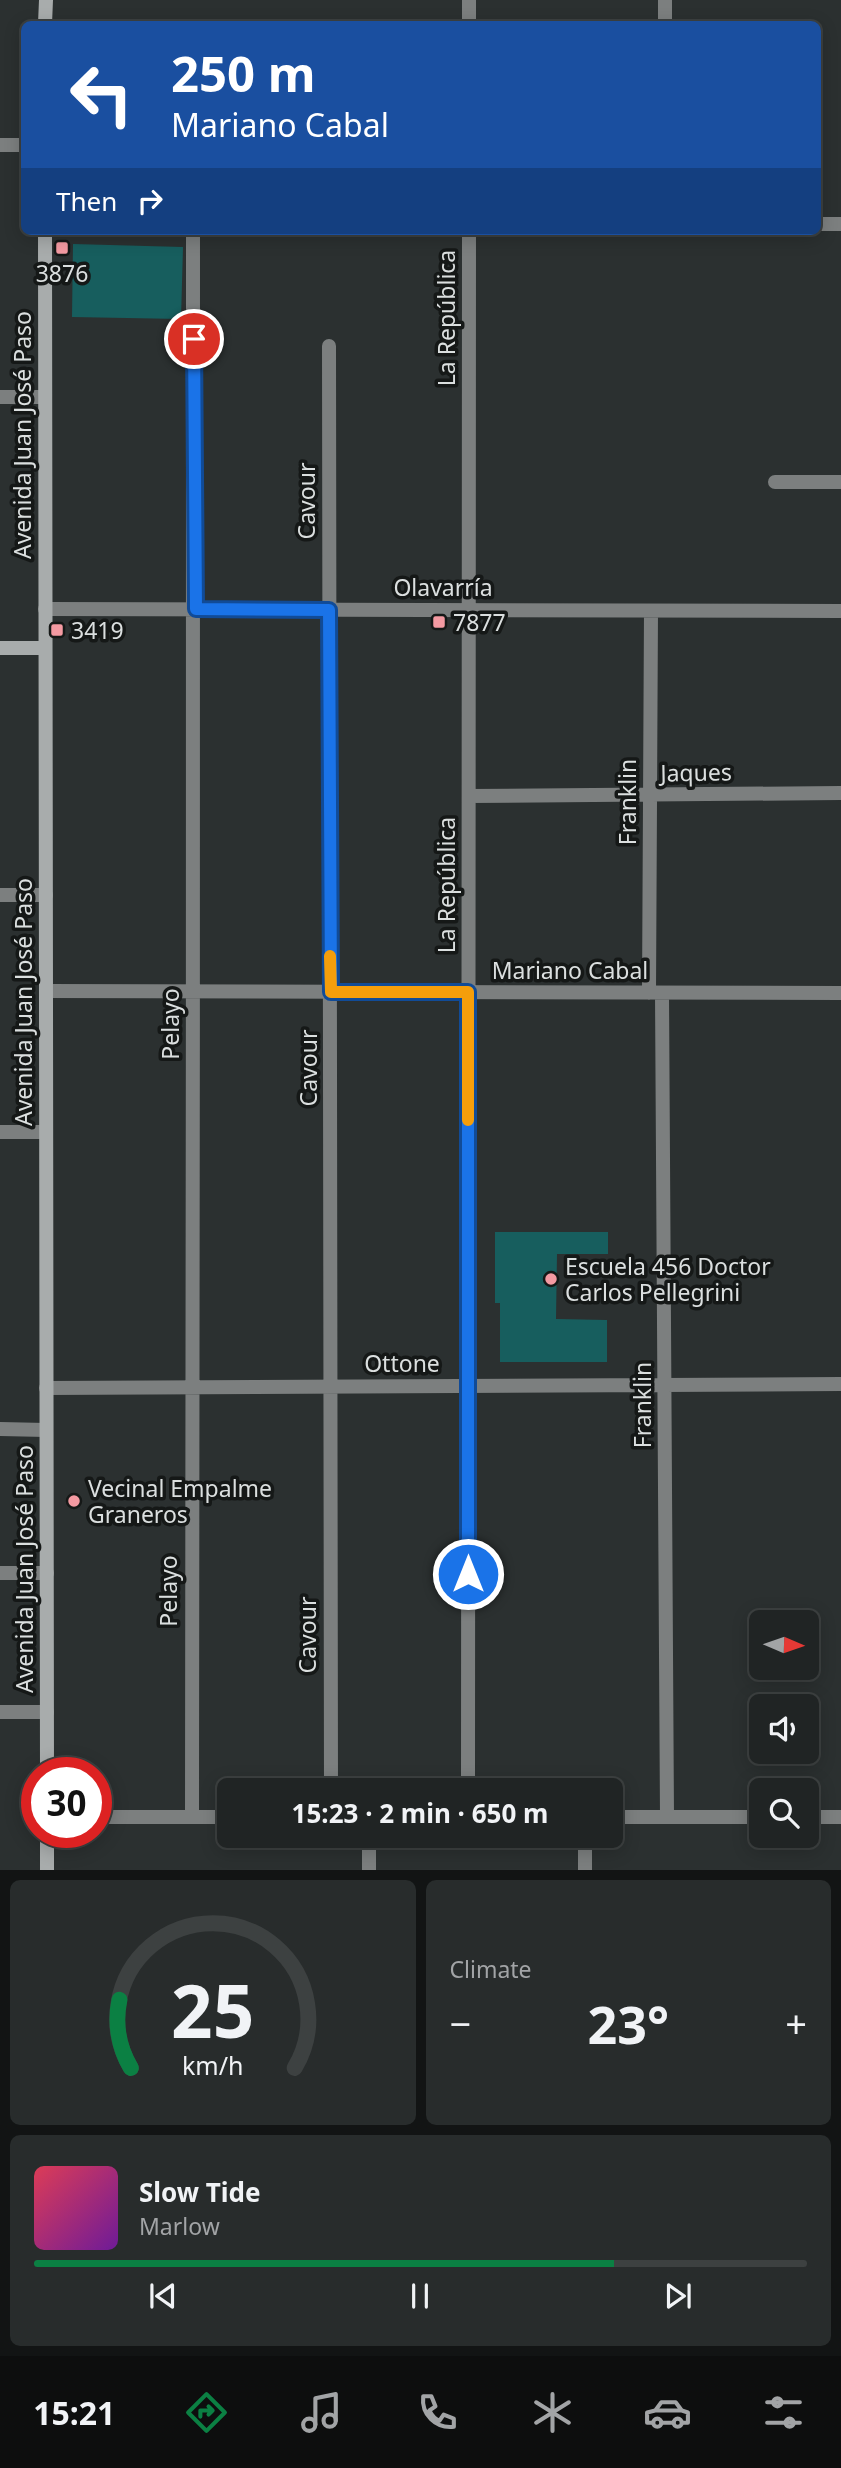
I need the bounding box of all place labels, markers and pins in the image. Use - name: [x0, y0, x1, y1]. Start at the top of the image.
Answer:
- marker: 3876: [54, 240, 70, 256]
- place label: 3876: [36, 257, 88, 289]
- pin: [164, 309, 224, 369]
- place label: 7877: [453, 606, 506, 638]
- place label: 3419: [71, 614, 124, 646]
- marker: 7877: [431, 614, 447, 630]
- marker: 3419: [49, 622, 65, 638]
- place label: Escuela 456 Doctor Carlos Pellegrini: [565, 1250, 771, 1308]
- marker: Escuela 456 Doctor Carlos Pellegrini: [543, 1271, 559, 1287]
- place label: Vecinal Empalme Graneros: [88, 1472, 272, 1530]
- marker: Vecinal Empalme Graneros: [66, 1493, 82, 1509]

